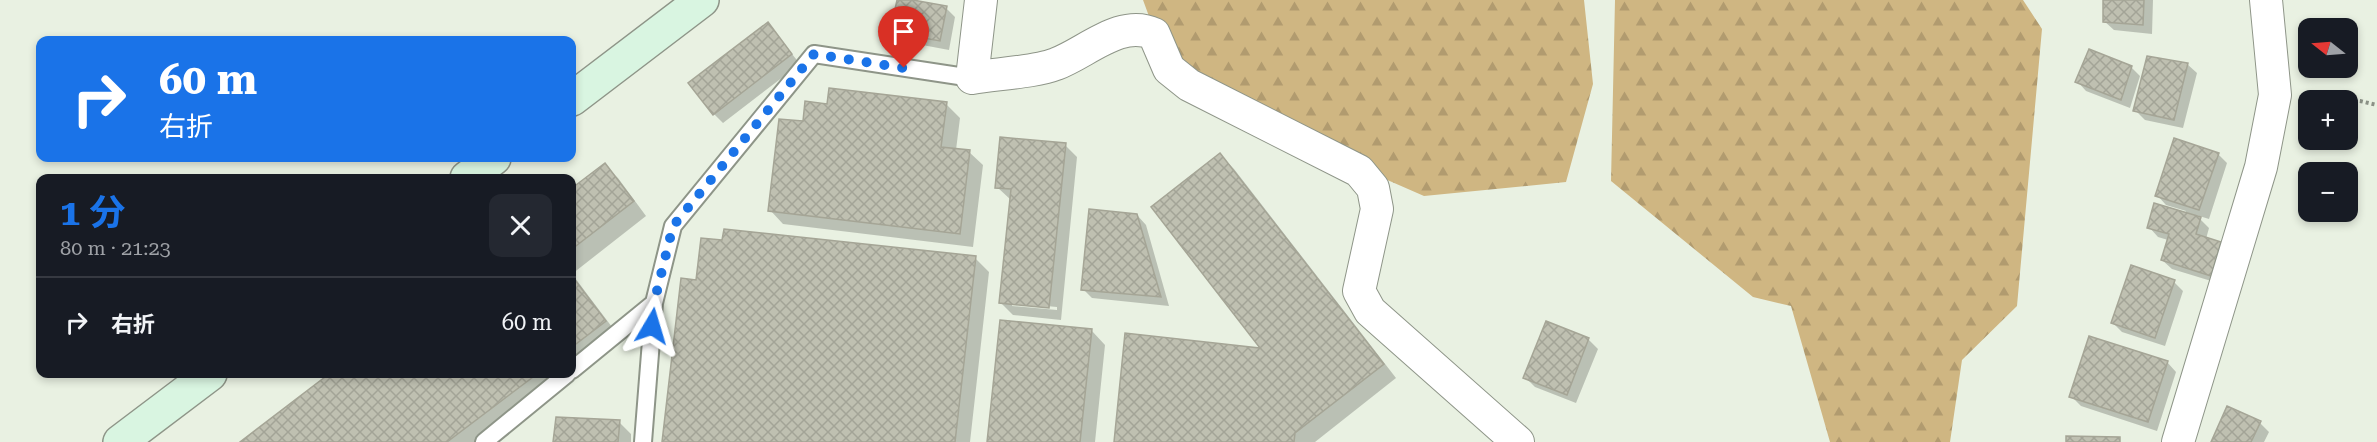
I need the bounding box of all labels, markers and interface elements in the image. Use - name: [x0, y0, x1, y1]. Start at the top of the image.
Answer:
- pin: [878, 6, 929, 68]
- icon: arrive: [887, 15, 920, 48]
- north arrow: [2298, 18, 2358, 78]
- map controls: [2298, 18, 2358, 222]
- text: 60 m: [159, 55, 257, 104]
- icon: right: [60, 60, 138, 138]
- button: +: [2298, 90, 2358, 150]
- text: 右折: [159, 111, 213, 143]
- button: −: [2298, 162, 2358, 222]
- text: 1 分: [60, 192, 125, 234]
- button: close: [489, 194, 552, 257]
- text: 80 m · 21:23: [60, 236, 171, 260]
- position arrow: [620, 294, 684, 358]
- icon: right: [60, 306, 93, 339]
- text: 60 m: [502, 310, 552, 335]
- text: 右折: [111, 312, 155, 337]

